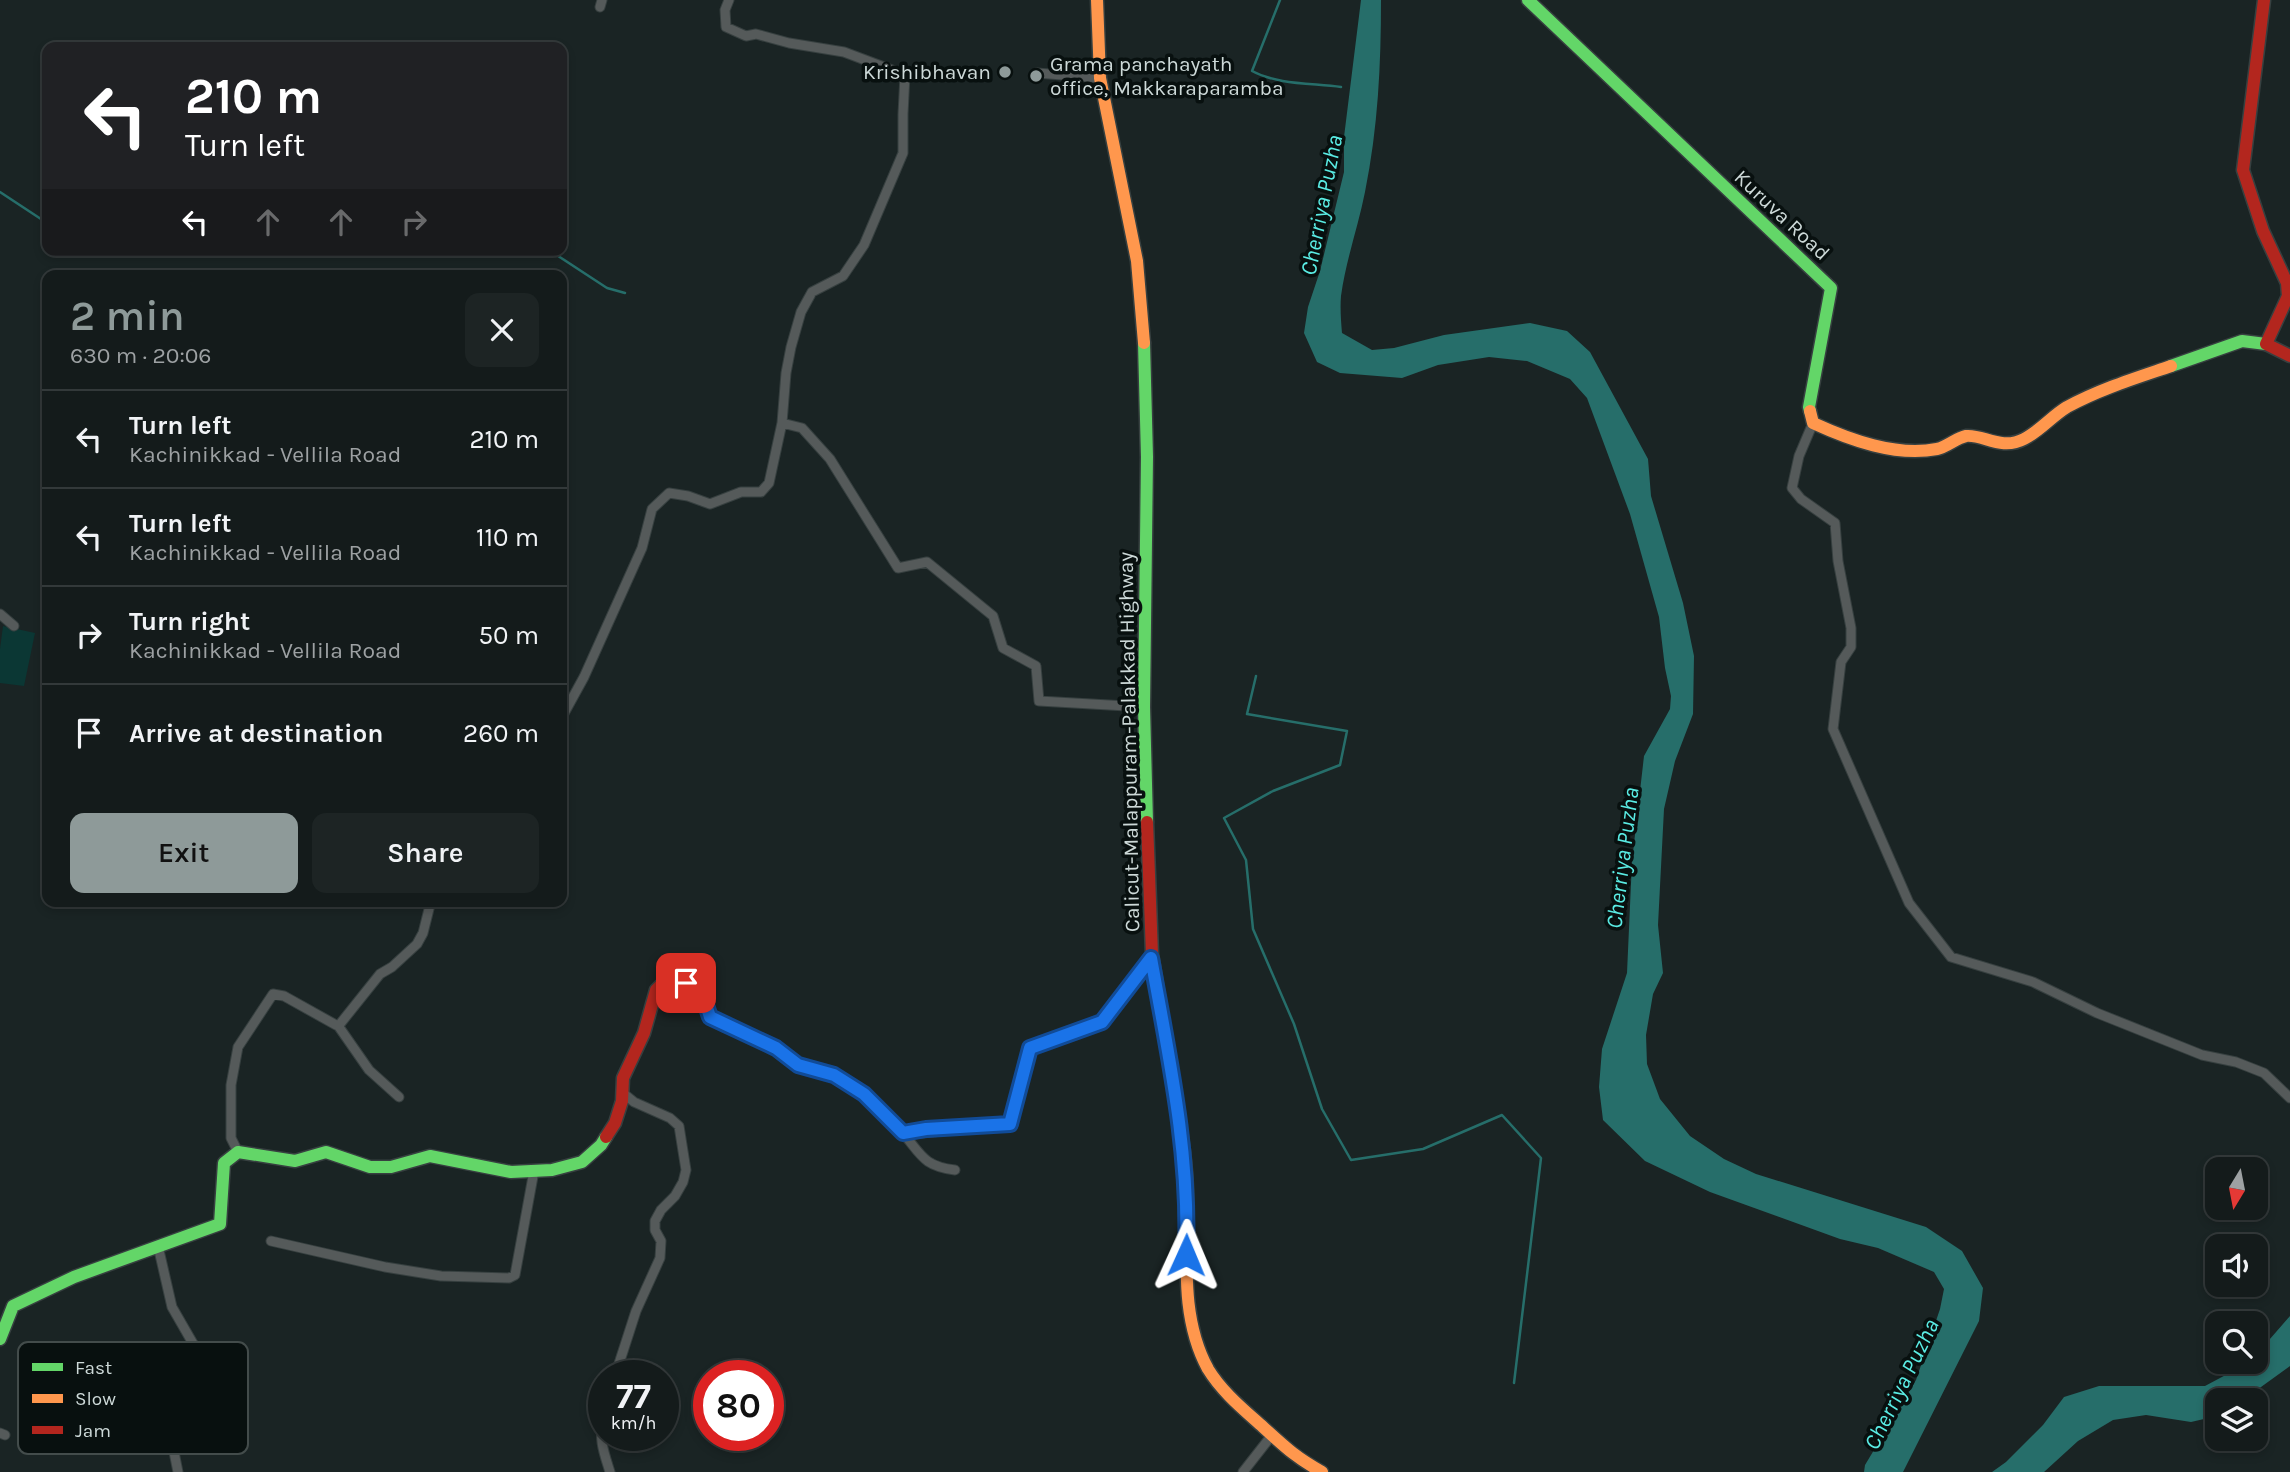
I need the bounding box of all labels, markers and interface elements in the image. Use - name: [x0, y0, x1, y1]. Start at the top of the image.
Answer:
- place label: Grama panchayath office, Makkaraparamba: [1050, 52, 1284, 100]
- place label: Krishibhavan: [863, 60, 991, 84]
- marker: Krishibhavan: [997, 64, 1013, 80]
- text: 210 m: [185, 68, 322, 125]
- marker: Grama panchayath office, Makkaraparamba: [1028, 68, 1044, 84]
- icon: left: [70, 70, 161, 161]
- text: Turn left: [185, 127, 305, 164]
- water label: Cherriya Puzha: [1295, 133, 1348, 278]
- street label: Kuruva Road: [1729, 165, 1835, 265]
- icon: left: [176, 203, 214, 241]
- icon: ahead: [249, 203, 287, 241]
- icon: ahead: [322, 203, 360, 241]
- icon: right: [395, 203, 433, 241]
- text: 2 min: [70, 291, 185, 341]
- button: close: [465, 293, 539, 367]
- text: 630 m · 20:06: [70, 342, 212, 369]
- text: Turn left: [129, 410, 231, 441]
- icon: left: [70, 420, 108, 458]
- text: 210 m: [469, 424, 539, 455]
- text: Kachinikkad - Vellila Road: [129, 441, 401, 468]
- text: Turn left: [129, 508, 231, 539]
- icon: left: [70, 518, 108, 556]
- text: 110 m: [476, 522, 539, 553]
- text: Kachinikkad - Vellila Road: [129, 539, 401, 566]
- street label: Calicut-Malappuram-Palakkad Highway: [1114, 552, 1144, 932]
- text: Turn right: [129, 606, 250, 637]
- icon: right: [70, 616, 108, 654]
- text: 50 m: [478, 620, 539, 651]
- text: Kachinikkad - Vellila Road: [129, 637, 401, 664]
- icon: arrive: [70, 714, 108, 752]
- text: Arrive at destination: [129, 718, 383, 749]
- text: 260 m: [463, 718, 539, 749]
- water label: Cherriya Puzha: [1600, 786, 1645, 930]
- button: Exit: [70, 813, 298, 893]
- button: Share: [312, 813, 539, 893]
- pin: [656, 953, 716, 1013]
- icon: arrive: [667, 964, 705, 1002]
- north arrow: [2205, 1157, 2268, 1220]
- map controls: [2205, 1157, 2268, 1451]
- position arrow: [1149, 1218, 1223, 1292]
- button: sound: [2205, 1234, 2268, 1297]
- button: search: [2205, 1311, 2268, 1374]
- water label: Cherriya Puzha: [1858, 1314, 1945, 1454]
- legend: [18, 1342, 248, 1454]
- text: Fast: [75, 1357, 112, 1379]
- speed limit sign: 80: [693, 1360, 784, 1451]
- text: 77: [616, 1376, 651, 1417]
- text: Slow: [75, 1388, 116, 1410]
- button: layers: [2205, 1388, 2268, 1451]
- text: km/h: [611, 1412, 656, 1434]
- text: Jam: [75, 1420, 111, 1442]

